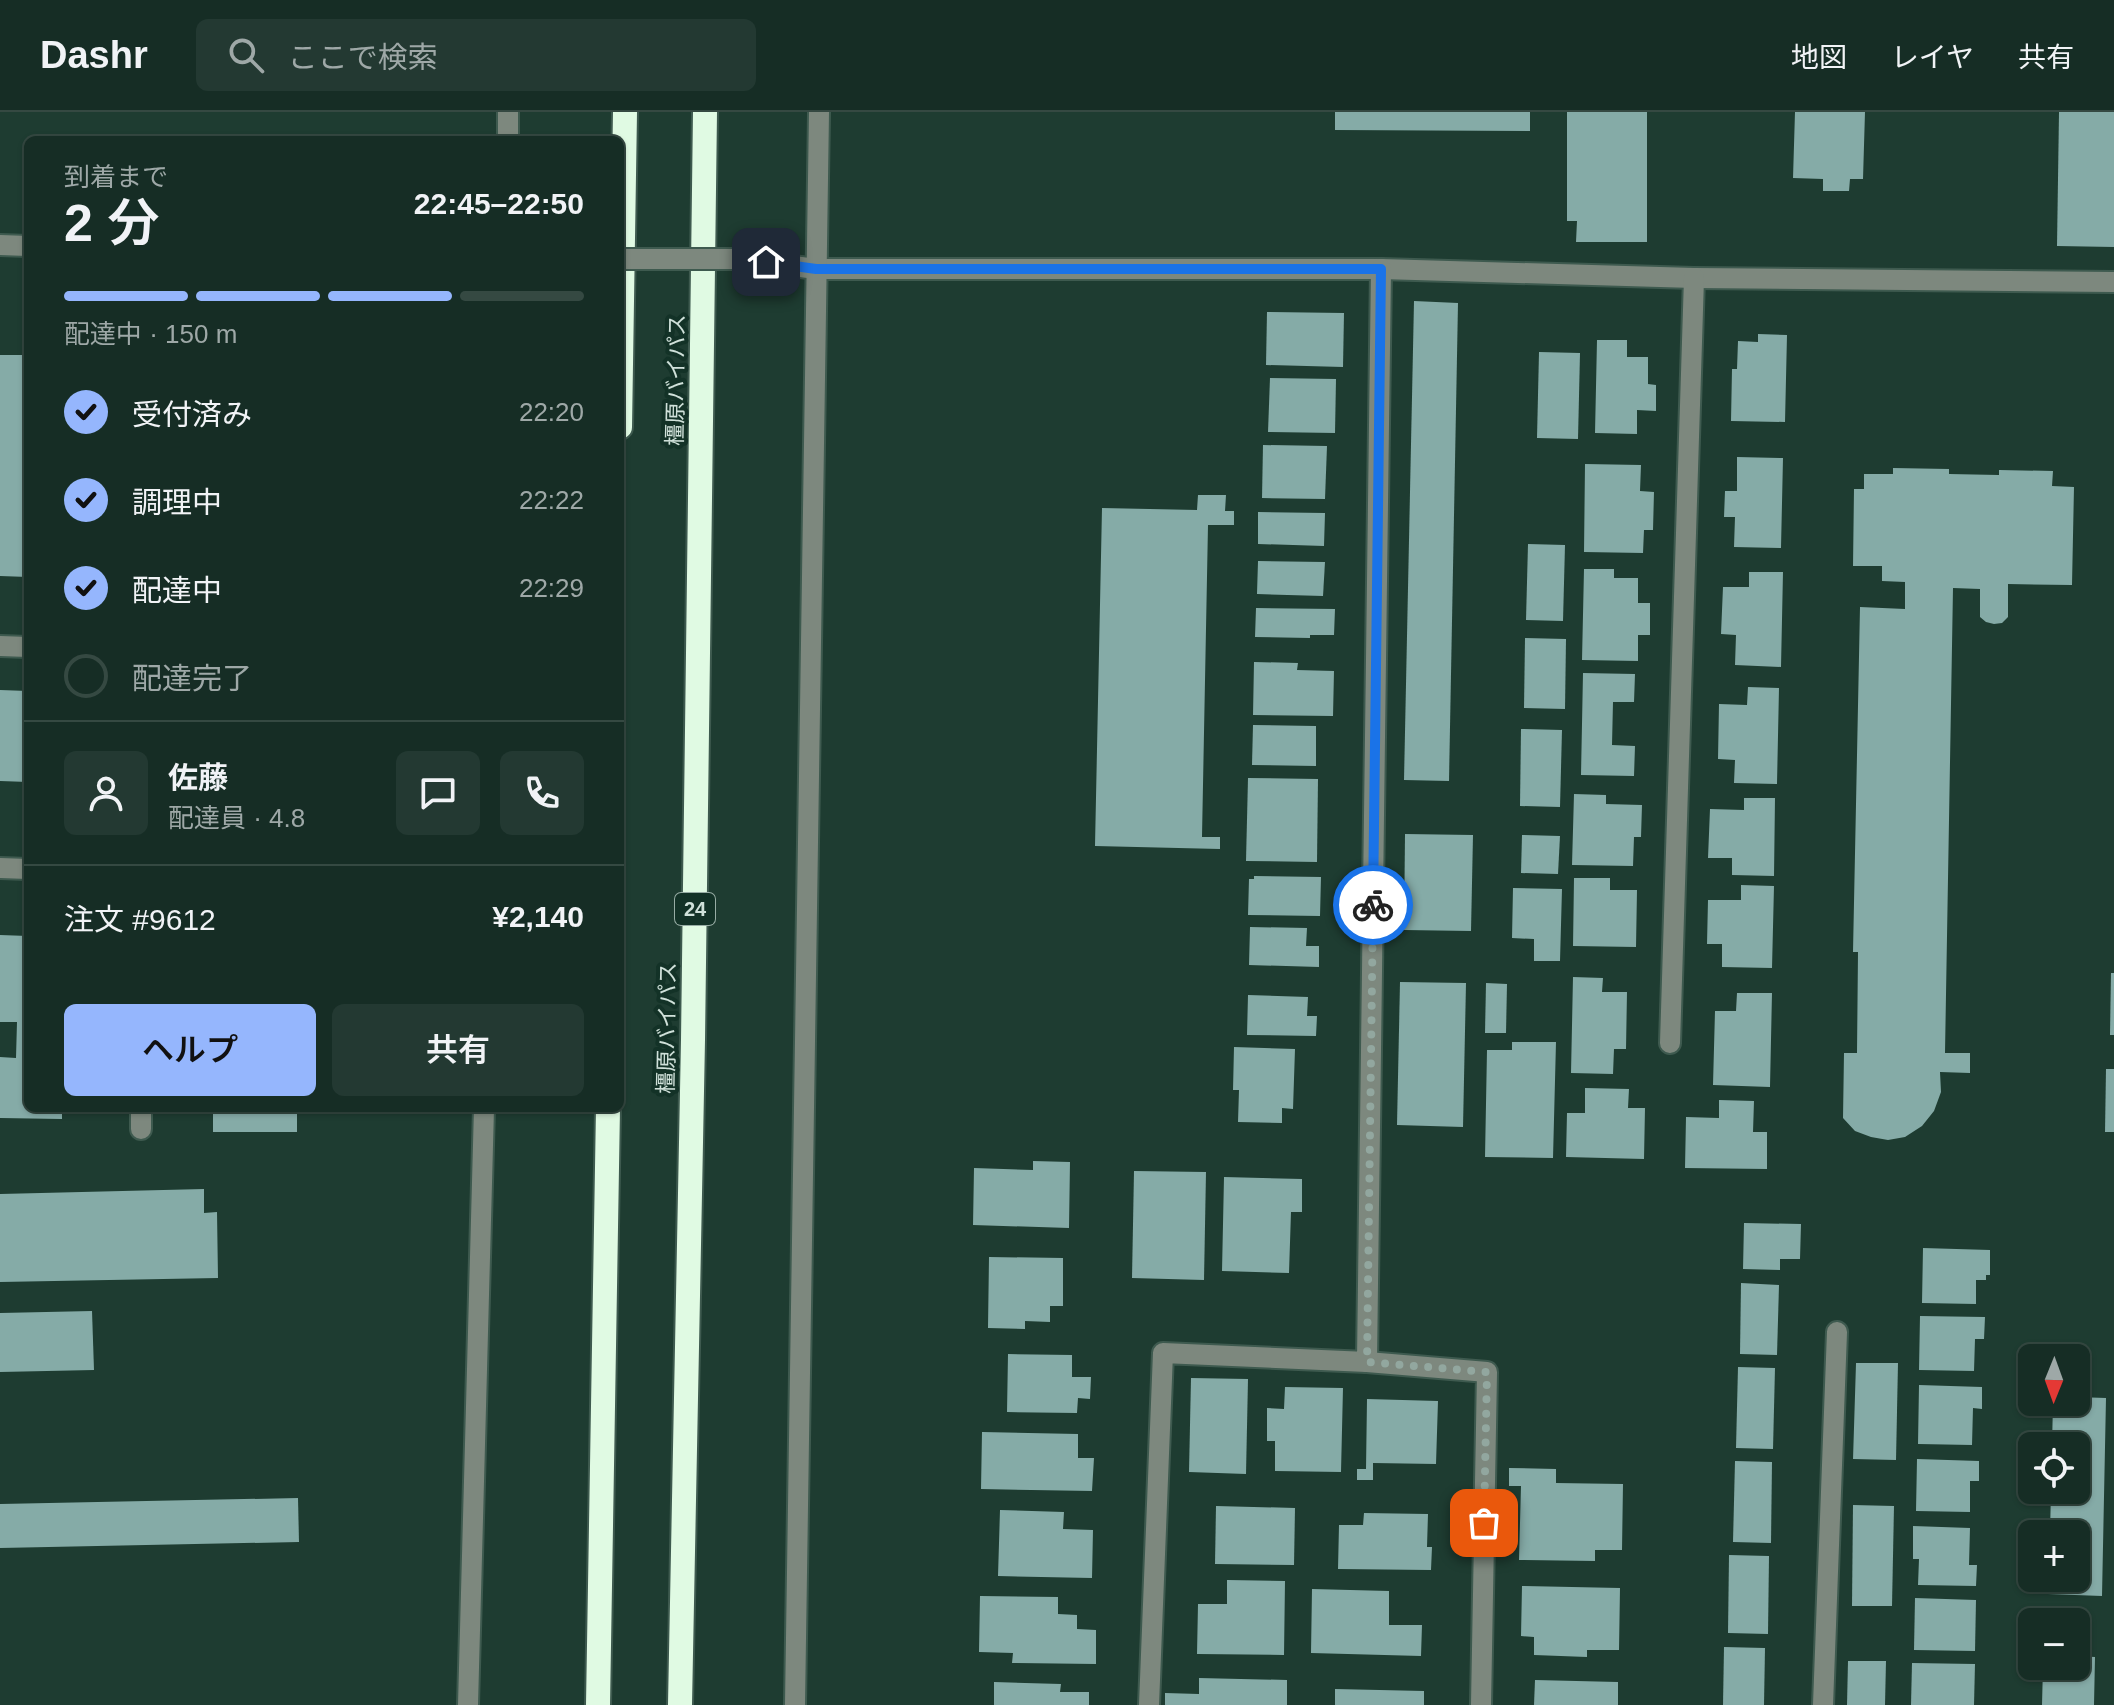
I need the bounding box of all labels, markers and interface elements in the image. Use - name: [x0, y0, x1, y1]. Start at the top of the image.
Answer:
- search box: [196, 19, 756, 91]
- icon: search: [224, 33, 268, 77]
- text: Dashr: [40, 34, 148, 76]
- text: ここで検索: [288, 41, 438, 74]
- text: 地図: [1791, 42, 1847, 73]
- text: レイヤ: [1891, 42, 1974, 73]
- text: 共有: [2018, 42, 2074, 73]
- text: 到着まで: [64, 162, 168, 192]
- text: 22:45–22:50: [414, 187, 584, 220]
- text: 2 分: [64, 194, 159, 252]
- pin: [732, 228, 800, 296]
- icon: home: [744, 240, 788, 284]
- street label: 橿原バイパス: [662, 314, 690, 446]
- text: 配達中 · 150 m: [64, 319, 237, 349]
- icon: check: [64, 390, 108, 434]
- text: 22:20: [519, 397, 584, 427]
- text: 受付済み: [132, 398, 252, 431]
- icon: check: [64, 478, 108, 522]
- text: 22:22: [519, 485, 584, 515]
- text: 調理中: [132, 486, 222, 519]
- icon: check: [64, 566, 108, 610]
- text: 22:29: [519, 573, 584, 603]
- text: 配達中: [132, 574, 222, 607]
- text: 配達完了: [132, 662, 252, 695]
- button: person: [64, 751, 148, 835]
- button: chat: [396, 751, 480, 835]
- button: phone: [500, 751, 584, 835]
- text: 佐藤: [168, 761, 228, 794]
- text: 配達員 · 4.8: [168, 803, 305, 833]
- courier: [1333, 865, 1413, 945]
- icon: bike: [1351, 883, 1395, 927]
- road number: 24: [675, 893, 715, 925]
- text: ¥2,140: [492, 900, 584, 933]
- text: 注文 #9612: [64, 903, 216, 936]
- street label: 橿原バイパス: [653, 962, 681, 1094]
- button: ヘルプ: [64, 1004, 316, 1096]
- button: 共有: [332, 1004, 584, 1096]
- north arrow: [2018, 1344, 2090, 1416]
- map controls: [2018, 1344, 2090, 1680]
- button: locate: [2018, 1432, 2090, 1504]
- pin: [1450, 1489, 1518, 1557]
- icon: bag: [1462, 1501, 1506, 1545]
- button: +: [2018, 1520, 2090, 1592]
- button: −: [2018, 1608, 2090, 1680]

